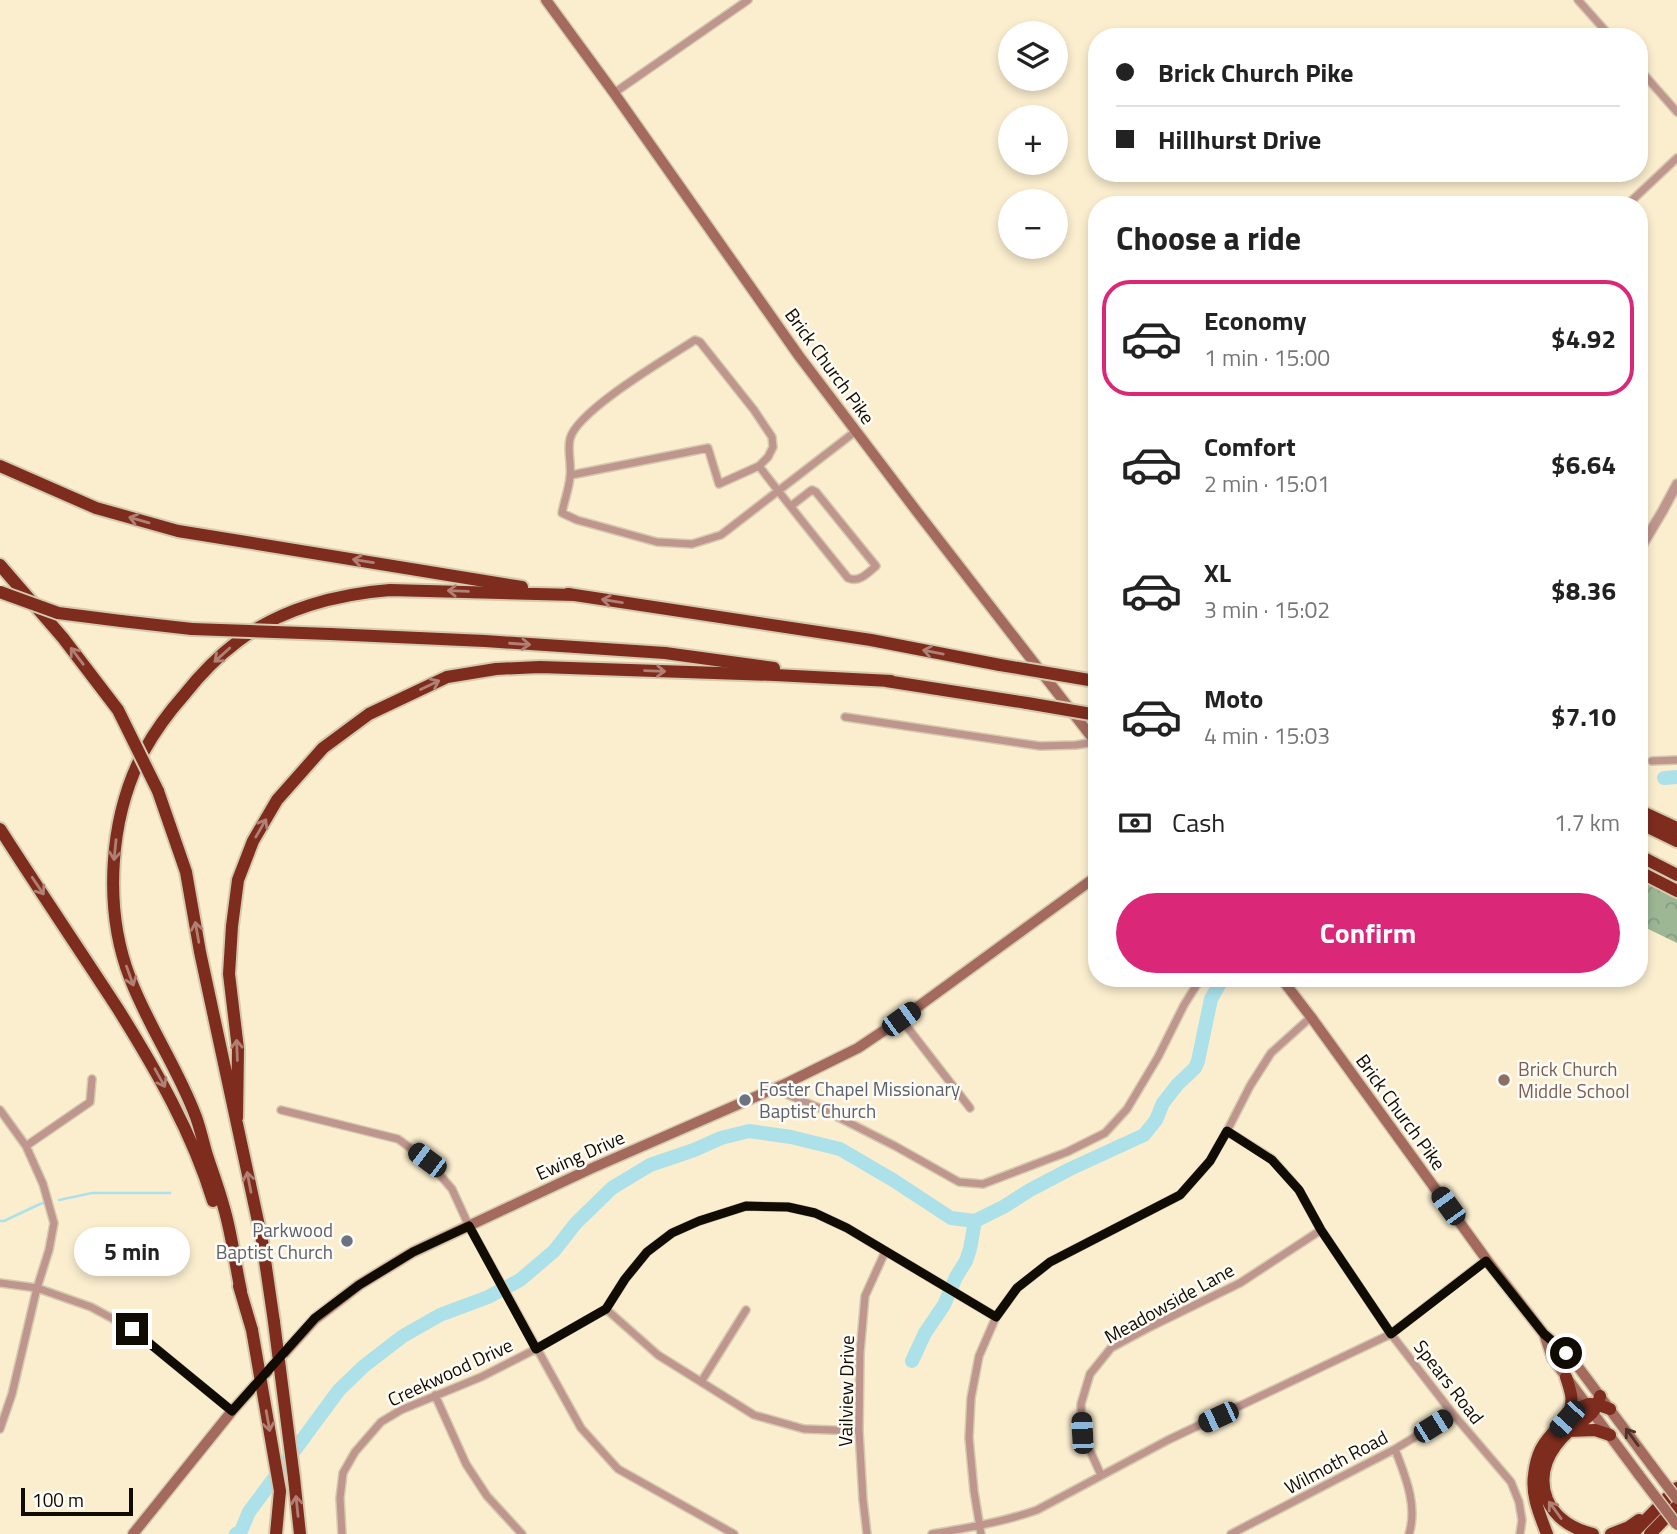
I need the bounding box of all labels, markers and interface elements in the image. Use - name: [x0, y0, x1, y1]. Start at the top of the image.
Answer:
- map controls: [998, 21, 1068, 259]
- button: layers: [998, 21, 1068, 91]
- text: Brick Church Pike: [1158, 53, 1354, 92]
- button: +: [998, 105, 1068, 175]
- text: Hillhurst Drive: [1158, 120, 1321, 159]
- button: −: [998, 189, 1068, 259]
- text: Choose a ride: [1116, 214, 1301, 262]
- text: Economy: [1204, 301, 1306, 340]
- street label: Brick Church Pike: [778, 302, 883, 430]
- icon: car: [1120, 307, 1183, 370]
- text: $4.92: [1551, 319, 1616, 358]
- text: 1 min · 15:00: [1204, 340, 1330, 375]
- text: Comfort: [1204, 427, 1296, 466]
- icon: car: [1120, 433, 1183, 496]
- text: $6.64: [1551, 445, 1616, 484]
- text: 2 min · 15:01: [1204, 466, 1330, 501]
- one-way arrow: [128, 513, 151, 526]
- text: XL: [1204, 553, 1231, 592]
- one-way arrow: [352, 554, 375, 567]
- icon: car: [1120, 559, 1183, 622]
- text: $8.36: [1551, 571, 1616, 610]
- one-way arrow: [447, 585, 470, 598]
- text: 3 min · 15:02: [1204, 592, 1330, 627]
- one-way arrow: [601, 594, 624, 607]
- one-way arrow: [509, 637, 532, 650]
- one-way arrow: [922, 645, 945, 658]
- one-way arrow: [69, 647, 84, 666]
- one-way arrow: [213, 647, 231, 663]
- one-way arrow: [644, 664, 667, 678]
- one-way arrow: [419, 678, 440, 691]
- text: Moto: [1204, 679, 1263, 718]
- icon: car: [1120, 685, 1183, 748]
- text: $7.10: [1551, 697, 1616, 736]
- text: 4 min · 15:03: [1204, 718, 1330, 753]
- text: Cash: [1172, 803, 1225, 842]
- icon: cash: [1116, 804, 1154, 842]
- text: 1.7 km: [1554, 805, 1620, 840]
- one-way arrow: [254, 819, 268, 839]
- one-way arrow: [109, 838, 122, 860]
- one-way arrow: [31, 876, 45, 895]
- button: Confirm: [1116, 893, 1620, 973]
- one-way arrow: [189, 921, 203, 944]
- one-way arrow: [125, 965, 137, 987]
- car: [878, 998, 925, 1040]
- one-way arrow: [231, 1039, 244, 1062]
- street label: Brick Church Pike: [1349, 1048, 1454, 1176]
- place label: Brick Church Middle School: [1518, 1054, 1630, 1105]
- one-way arrow: [153, 1068, 167, 1088]
- marker: Brick Church Middle School: [1496, 1072, 1512, 1088]
- place label: Foster Chapel Missionary Baptist Church: [759, 1074, 960, 1125]
- marker: Foster Chapel Missionary Baptist Church: [737, 1092, 753, 1108]
- street label: Ewing Drive: [531, 1122, 629, 1187]
- car: [404, 1139, 451, 1181]
- one-way arrow: [242, 1171, 255, 1194]
- car: [1428, 1183, 1469, 1229]
- place label: Parkwood Baptist Church: [216, 1215, 333, 1266]
- callout: 5 min: [74, 1228, 190, 1276]
- marker: Parkwood Baptist Church: [339, 1233, 355, 1249]
- text: 5 min: [104, 1234, 160, 1269]
- street label: Meadowside Lane: [1098, 1255, 1239, 1350]
- route end: [116, 1313, 148, 1345]
- street label: Creekwood Drive: [382, 1330, 517, 1413]
- street label: Spears Road: [1407, 1333, 1492, 1430]
- street label: Vailview Drive: [830, 1335, 861, 1447]
- route start: [1550, 1337, 1582, 1369]
- car: [1546, 1396, 1589, 1442]
- car: [1195, 1399, 1242, 1435]
- car: [1410, 1406, 1457, 1446]
- one-way arrow: [262, 1409, 275, 1432]
- car: [1071, 1411, 1094, 1455]
- street label: Wilmoth Road: [1279, 1422, 1393, 1501]
- one-way arrow: [1624, 1428, 1639, 1447]
- scale bar: [21, 1485, 133, 1517]
- text: 100 m: [32, 1485, 84, 1514]
- one-way arrow: [290, 1495, 303, 1518]
- one-way arrow: [1548, 1500, 1563, 1519]

